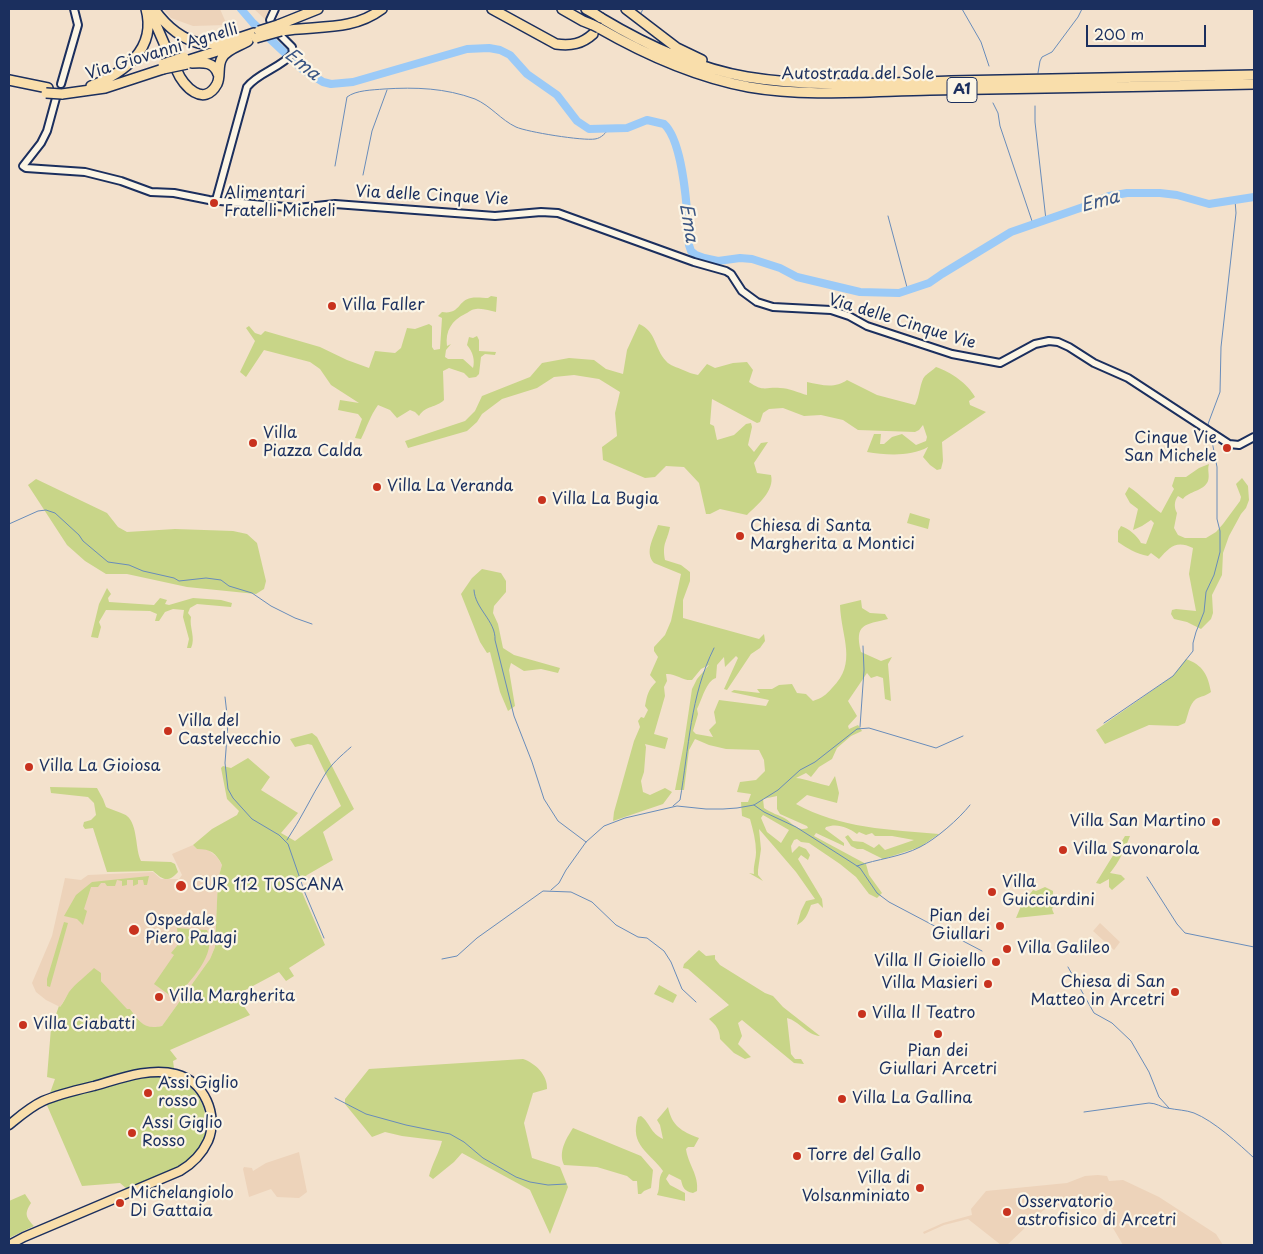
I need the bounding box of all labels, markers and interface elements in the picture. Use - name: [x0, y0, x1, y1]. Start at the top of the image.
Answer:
- scale bar: [1088, 15, 1208, 47]
- street label: Via Giovanni Agnelli: [84, 20, 240, 84]
- text: 200 m: [1094, 22, 1144, 45]
- water label: Ema: [280, 44, 324, 86]
- street label: Autostrada del Sole: [781, 65, 935, 85]
- road number: A1: [947, 78, 977, 102]
- street label: Via delle Cinque Vie: [355, 182, 509, 210]
- place label: Alimentari Fratelli Micheli: [224, 184, 336, 222]
- water label: Ema: [1078, 187, 1122, 217]
- marker: Alimentari Fratelli Micheli: [208, 197, 220, 209]
- water label: Ema: [674, 202, 702, 244]
- street label: Via delle Cinque Vie: [826, 290, 978, 354]
- place label: Villa Faller: [342, 296, 425, 316]
- marker: Villa Faller: [326, 300, 338, 312]
- place label: Villa Piazza Calda: [263, 424, 362, 462]
- place label: Cinque Vie San Michele: [1124, 429, 1217, 467]
- marker: Villa Piazza Calda: [247, 437, 259, 449]
- marker: Cinque Vie San Michele: [1221, 442, 1233, 454]
- place label: Villa La Veranda: [387, 477, 513, 497]
- marker: Villa La Veranda: [371, 481, 383, 493]
- place label: Villa La Bugia: [552, 490, 659, 510]
- marker: Villa La Bugia: [536, 494, 548, 506]
- place label: Chiesa di Santa Margherita a Montici: [750, 517, 915, 555]
- marker: Chiesa di Santa Margherita a Montici: [734, 530, 746, 542]
- place label: Villa del Castelvecchio: [178, 712, 281, 750]
- marker: Villa del Castelvecchio: [162, 725, 174, 737]
- place label: Villa La Gioiosa: [39, 757, 161, 777]
- marker: Villa La Gioiosa: [23, 761, 35, 773]
- place label: Villa San Martino: [1070, 812, 1206, 832]
- marker: Villa San Martino: [1210, 816, 1222, 828]
- place label: Villa Savonarola: [1073, 840, 1199, 860]
- marker: Villa Savonarola: [1057, 844, 1069, 856]
- place label: Villa Guicciardini: [1002, 873, 1095, 911]
- place label: CUR 112 TOSCANA: [192, 876, 344, 896]
- marker: CUR 112 TOSCANA: [174, 879, 188, 893]
- marker: Villa Guicciardini: [986, 886, 998, 898]
- place label: Pian dei Giullari: [929, 907, 990, 945]
- place label: Ospedale Piero Palagi: [145, 911, 237, 949]
- marker: Pian dei Giullari: [994, 920, 1006, 932]
- marker: Ospedale Piero Palagi: [127, 923, 141, 937]
- place label: Villa Galileo: [1017, 939, 1110, 959]
- marker: Villa Galileo: [1001, 943, 1013, 955]
- place label: Villa Il Gioiello: [874, 952, 986, 972]
- marker: Villa Il Gioiello: [990, 956, 1002, 968]
- place label: Chiesa di San Matteo in Arcetri: [1031, 973, 1165, 1011]
- place label: Villa Masieri: [882, 974, 978, 994]
- marker: Villa Masieri: [982, 978, 994, 990]
- marker: Chiesa di San Matteo in Arcetri: [1169, 986, 1181, 998]
- place label: Villa Margherita: [169, 987, 295, 1007]
- marker: Villa Margherita: [153, 991, 165, 1003]
- place label: Villa Il Teatro: [872, 1004, 975, 1024]
- marker: Villa Il Teatro: [856, 1008, 868, 1020]
- place label: Villa Ciabatti: [33, 1015, 135, 1035]
- marker: Villa Ciabatti: [17, 1019, 29, 1031]
- marker: Pian dei Giullari Arcetri: [932, 1028, 944, 1040]
- place label: Pian dei Giullari Arcetri: [879, 1042, 997, 1080]
- place label: Assi Giglio rosso: [158, 1074, 238, 1112]
- marker: Assi Giglio rosso: [142, 1087, 154, 1099]
- place label: Villa La Gallina: [852, 1089, 972, 1109]
- marker: Villa La Gallina: [836, 1093, 848, 1105]
- place label: Assi Giglio Rosso: [142, 1114, 222, 1152]
- marker: Assi Giglio Rosso: [126, 1127, 138, 1139]
- place label: Torre del Gallo: [807, 1146, 921, 1166]
- marker: Torre del Gallo: [791, 1150, 803, 1162]
- place label: Villa di Volsanminiato: [802, 1169, 910, 1207]
- marker: Villa di Volsanminiato: [914, 1182, 926, 1194]
- place label: Michelangiolo Di Gattaia: [130, 1184, 234, 1222]
- place label: Osservatorio astrofisico di Arcetri: [1017, 1193, 1176, 1231]
- marker: Michelangiolo Di Gattaia: [114, 1197, 126, 1209]
- marker: Osservatorio astrofisico di Arcetri: [1001, 1206, 1013, 1218]

